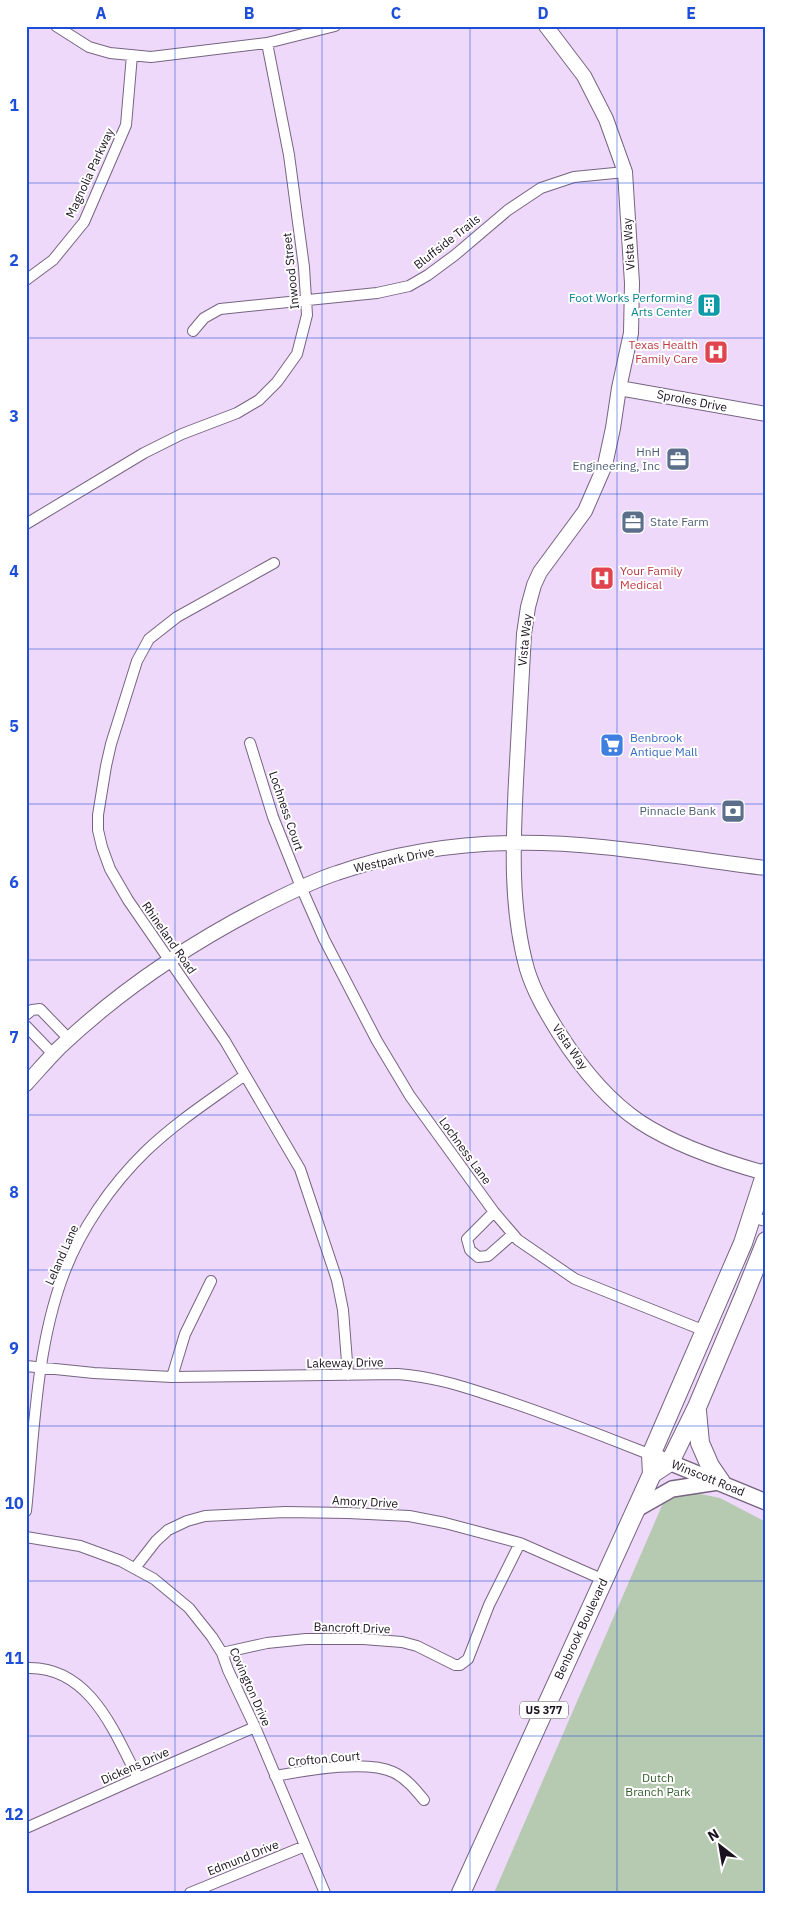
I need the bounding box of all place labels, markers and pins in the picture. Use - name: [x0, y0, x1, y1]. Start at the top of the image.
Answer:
- place label: Foot Works Performing Arts Center: [569, 290, 693, 319]
- building icon: Foot Works Performing Arts Center: [696, 292, 722, 318]
- place label: Texas Health Family Care: [629, 337, 698, 366]
- hospital icon: Texas Health Family Care: [703, 339, 729, 365]
- place label: HnH Engineering, Inc: [572, 444, 660, 473]
- office icon: HnH Engineering, Inc: [665, 446, 691, 472]
- office icon: State Farm: [620, 509, 646, 535]
- place label: State Farm: [650, 514, 709, 529]
- place label: Your Family Medical: [620, 563, 683, 592]
- hospital icon: Your Family Medical: [589, 565, 615, 591]
- place label: Benbrook Antique Mall: [630, 730, 698, 759]
- supermarket icon: Benbrook Antique Mall: [599, 732, 625, 758]
- bank icon: Pinnacle Bank: [720, 798, 746, 824]
- place label: Pinnacle Bank: [640, 803, 717, 818]

